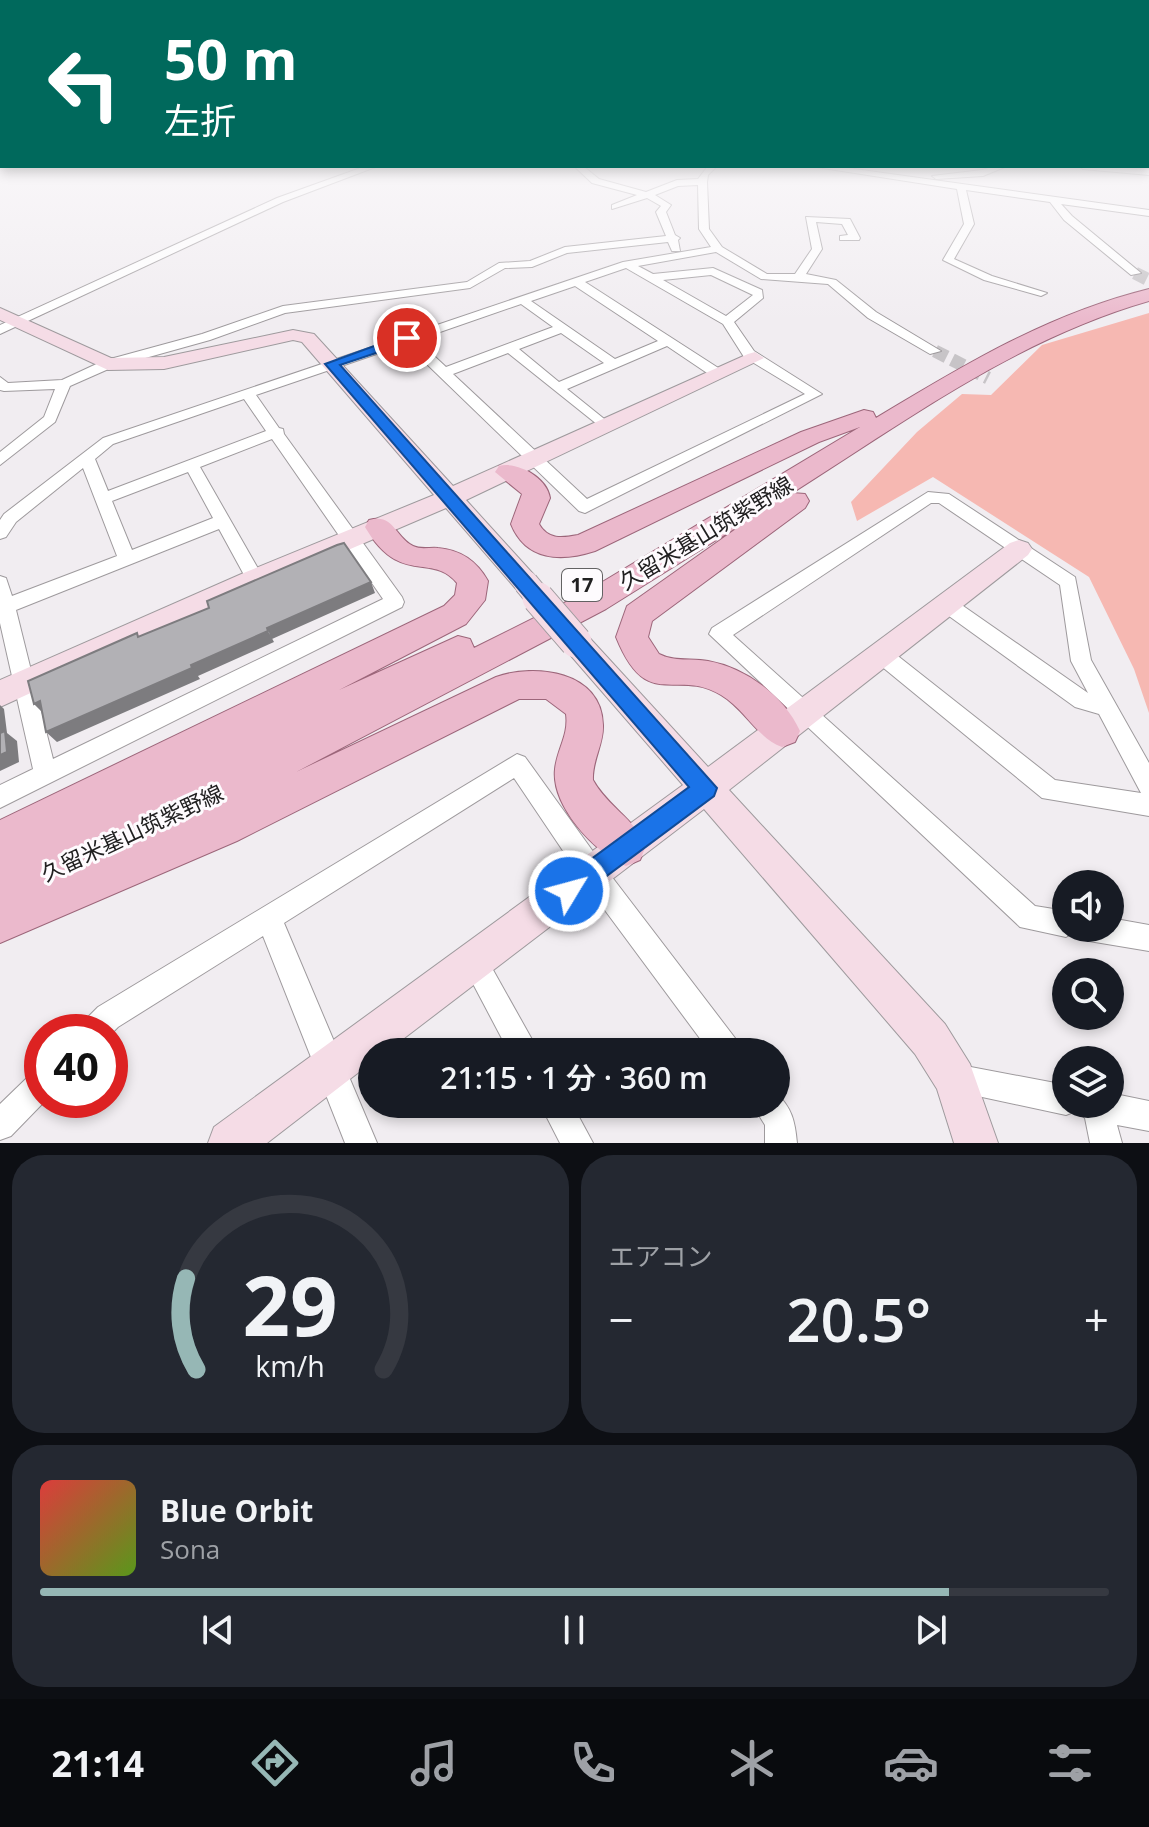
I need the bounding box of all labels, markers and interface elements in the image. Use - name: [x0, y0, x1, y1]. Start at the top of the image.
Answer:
- text: 50 m: [164, 20, 298, 96]
- icon: left: [32, 32, 136, 136]
- text: 左折: [164, 96, 236, 145]
- pin: [373, 304, 441, 372]
- icon: arrive: [385, 316, 429, 360]
- street label: 久留米基山筑紫野線: [613, 468, 798, 596]
- road number: 17: [562, 569, 602, 601]
- street label: 久留米基山筑紫野線: [36, 777, 228, 888]
- position arrow: [527, 849, 611, 933]
- map controls: [1052, 870, 1124, 1118]
- button: sound: [1052, 870, 1124, 942]
- button: search: [1052, 958, 1124, 1030]
- speed limit sign: 40: [24, 1014, 128, 1118]
- button: layers: [1052, 1046, 1124, 1118]
- text: 21:15 · 1 分 · 360 m: [440, 1057, 708, 1098]
- text: エアコン: [609, 1238, 713, 1274]
- text: 29: [243, 1247, 338, 1360]
- text: 20.5°: [786, 1278, 931, 1360]
- text: −: [609, 1289, 634, 1349]
- text: +: [1084, 1289, 1109, 1349]
- text: km/h: [256, 1346, 325, 1385]
- text: Blue Orbit: [160, 1490, 313, 1531]
- text: Sona: [160, 1531, 220, 1567]
- icon: previous: [196, 1608, 240, 1652]
- icon: pause: [552, 1608, 596, 1652]
- icon: next: [909, 1608, 953, 1652]
- icon: directions: [247, 1735, 303, 1791]
- icon: music: [406, 1735, 462, 1791]
- icon: phone: [565, 1735, 621, 1791]
- icon: climate: [724, 1735, 780, 1791]
- icon: car: [883, 1735, 939, 1791]
- icon: filters: [1042, 1735, 1098, 1791]
- text: 21:14: [51, 1739, 144, 1788]

